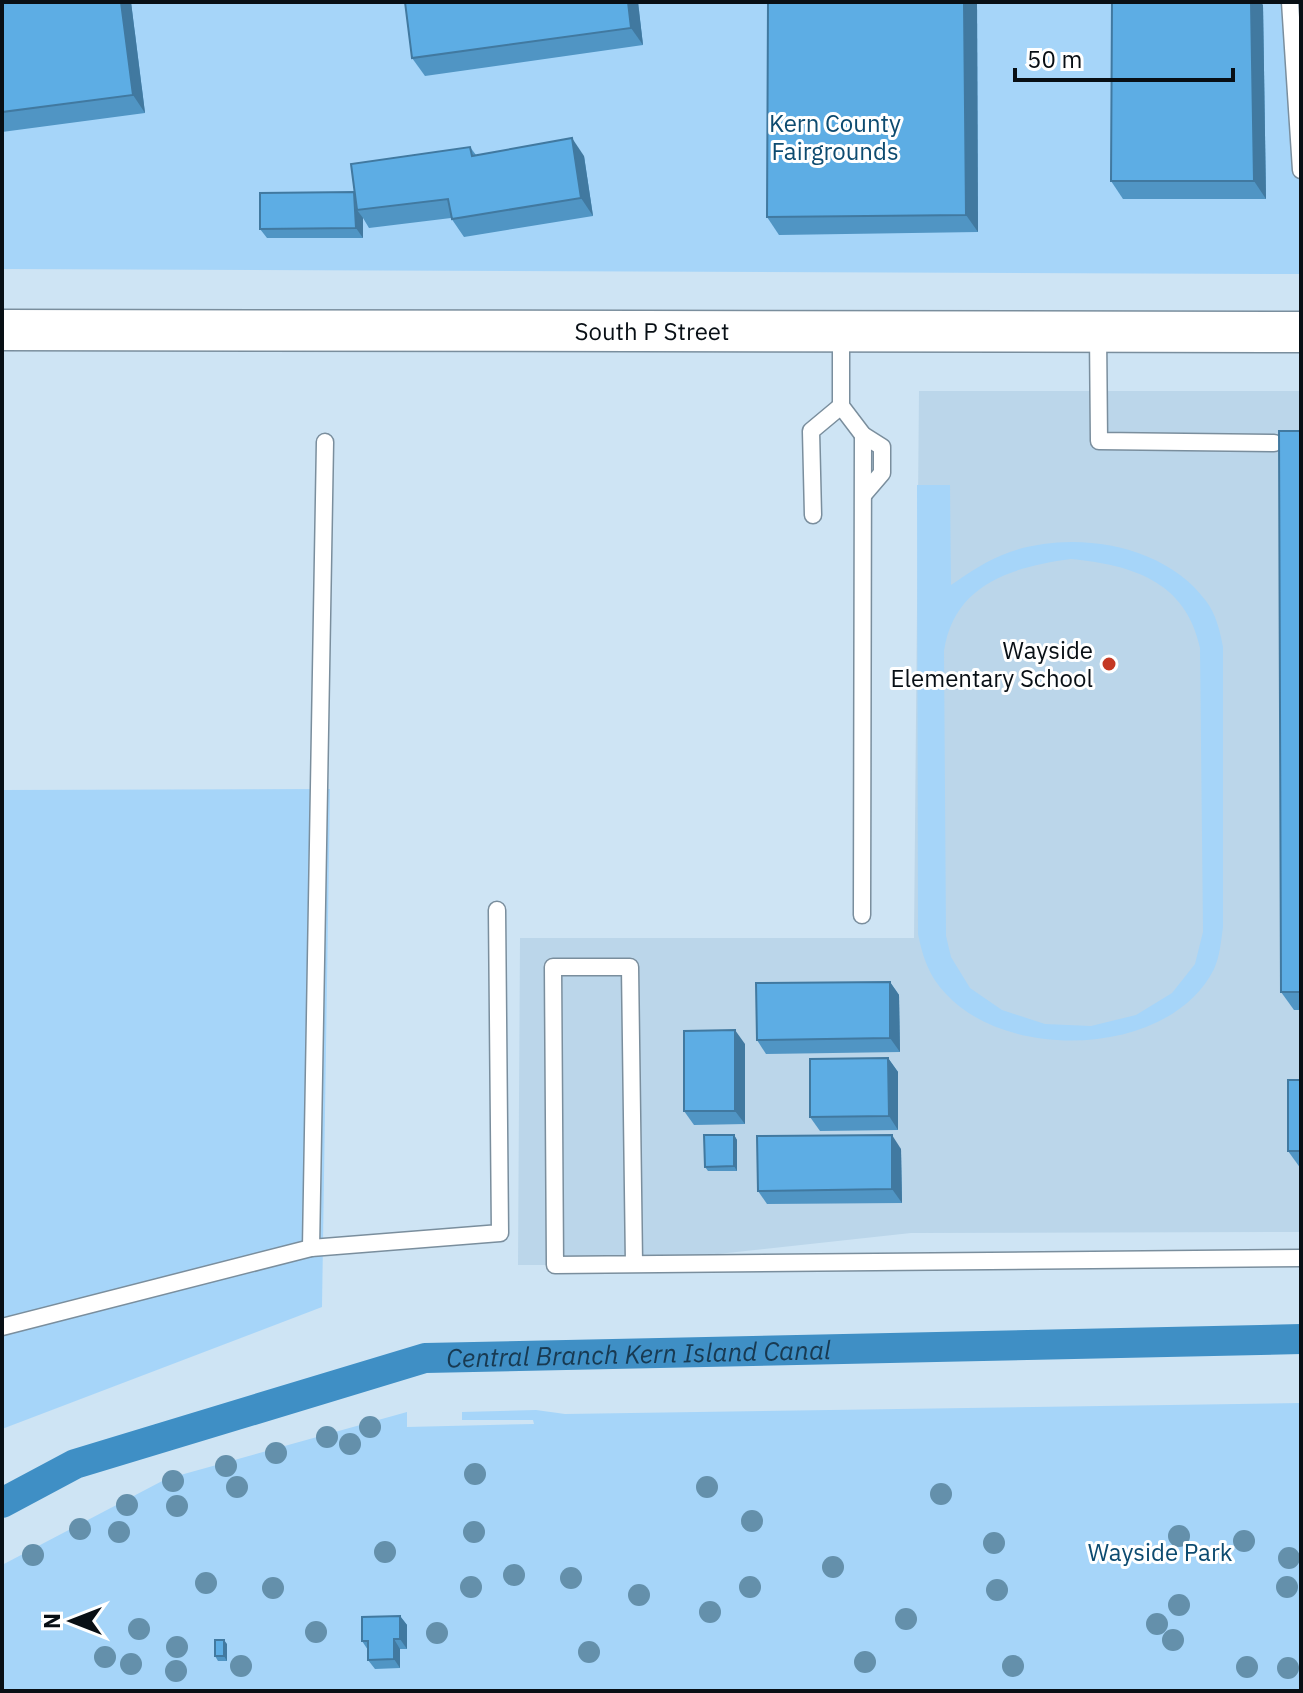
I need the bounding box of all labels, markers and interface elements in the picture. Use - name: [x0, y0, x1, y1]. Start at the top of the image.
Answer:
- scale bar: [1015, 32, 1233, 82]
- text: 50 m: [1027, 43, 1082, 75]
- park label: Kern County Fairgrounds: [769, 107, 901, 167]
- street label: South P Street: [575, 315, 729, 347]
- place label: Wayside Elementary School: [891, 634, 1093, 694]
- marker: Wayside Elementary School: [1100, 655, 1118, 673]
- water label: Central Branch Kern Island Canal: [446, 1332, 831, 1375]
- park label: Wayside Park: [1088, 1536, 1233, 1568]
- north arrow: [32, 1581, 112, 1661]
- text: N: [37, 1613, 66, 1629]

